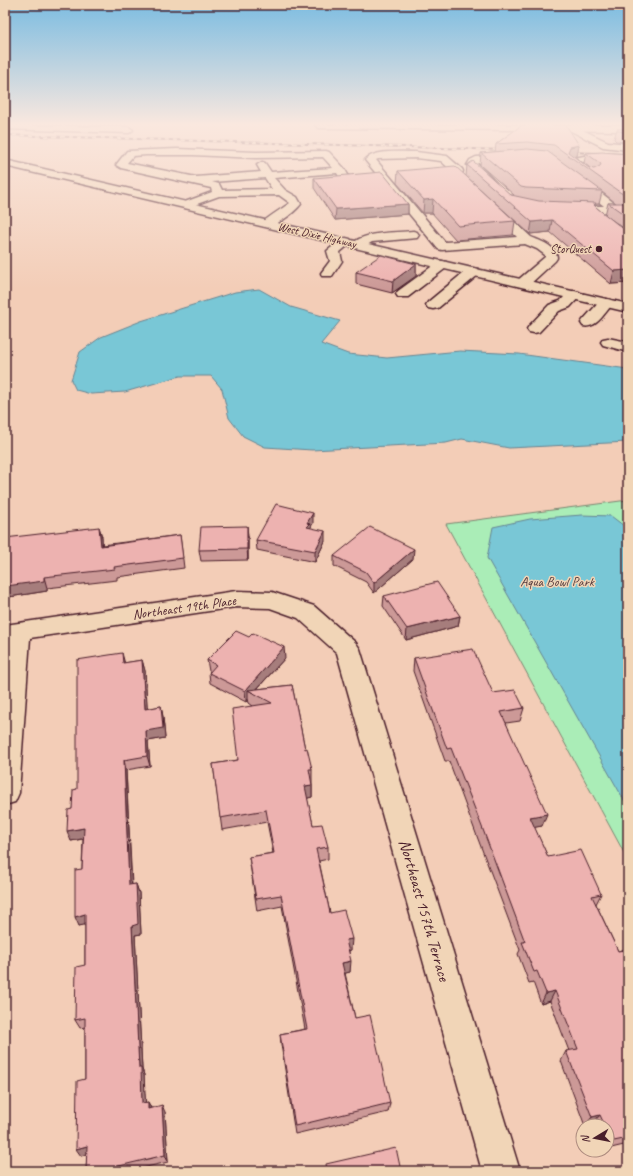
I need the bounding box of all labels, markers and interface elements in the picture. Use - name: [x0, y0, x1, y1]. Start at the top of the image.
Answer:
- street label: West Dixie Highway: [276, 218, 359, 252]
- place label: StorQuest: [550, 241, 592, 257]
- marker: StorQuest: [594, 244, 604, 254]
- park label: Aqua Bowl Park: [520, 573, 595, 590]
- street label: Northeast 19th Place: [131, 592, 238, 623]
- street label: Northeast 157th Terrace: [394, 837, 455, 985]
- north arrow: [575, 1118, 615, 1158]
- text: N: [577, 1133, 593, 1144]

